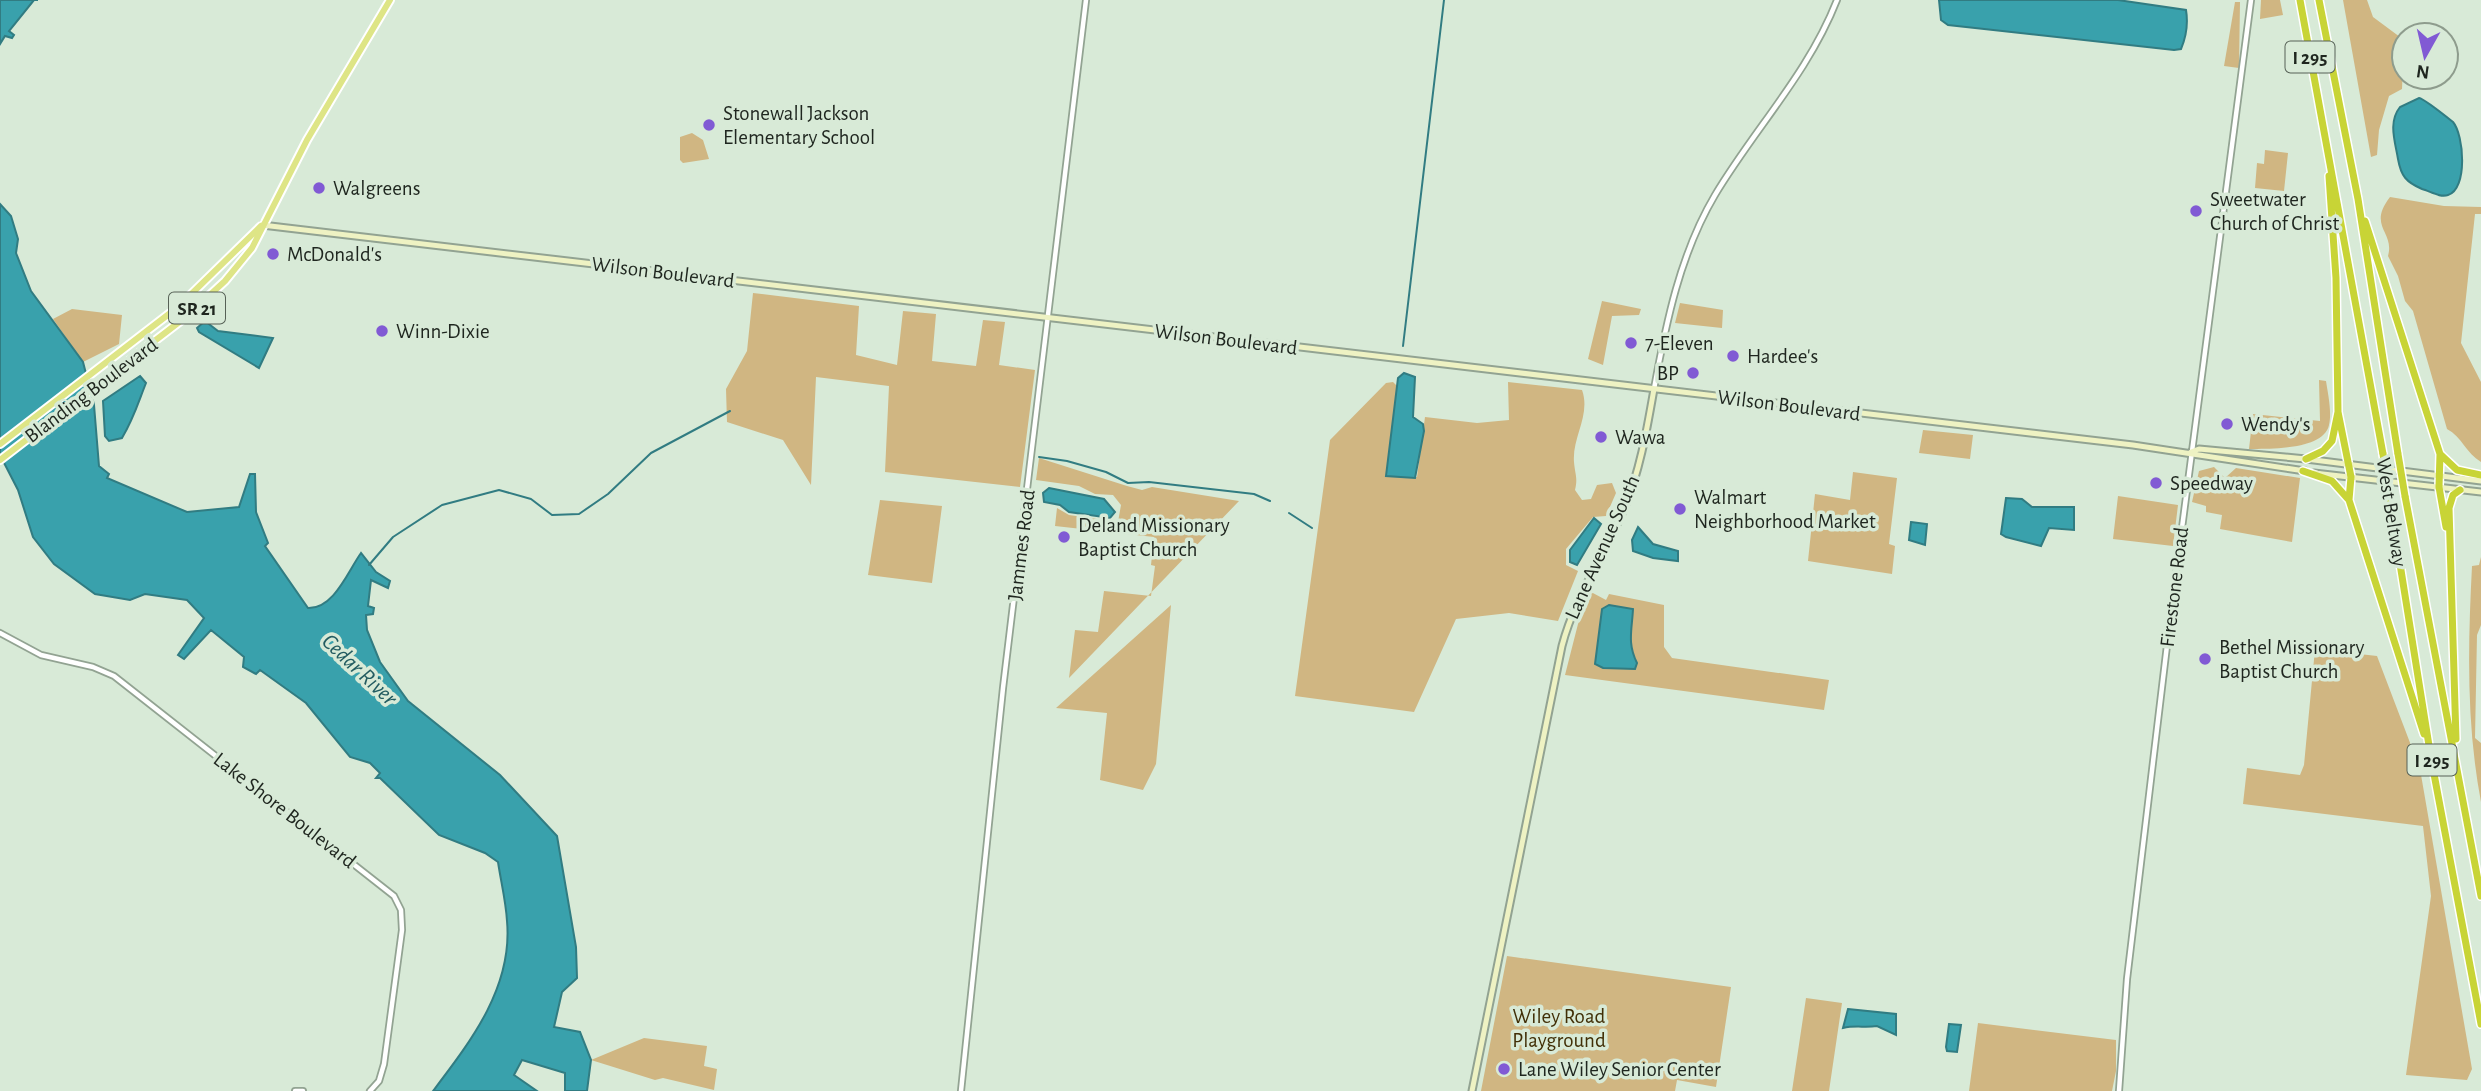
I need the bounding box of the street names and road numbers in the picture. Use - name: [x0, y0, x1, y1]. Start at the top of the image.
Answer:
- road number: I 295: [2286, 41, 2334, 72]
- street label: Wilson Boulevard: [590, 253, 736, 292]
- road number: SR 21: [169, 292, 225, 324]
- street label: Wilson Boulevard: [1153, 320, 1299, 359]
- street label: Blanding Boulevard: [21, 334, 162, 447]
- street label: Wilson Boulevard: [1716, 386, 1862, 425]
- street label: West Beltway: [2373, 456, 2411, 568]
- street label: Lane Avenue South: [1561, 472, 1644, 622]
- street label: Jammes Road: [1004, 488, 1039, 602]
- street label: Firestone Road: [2157, 526, 2192, 648]
- road number: I 295: [2408, 744, 2456, 776]
- street label: Lake Shore Boulevard: [210, 749, 360, 872]

